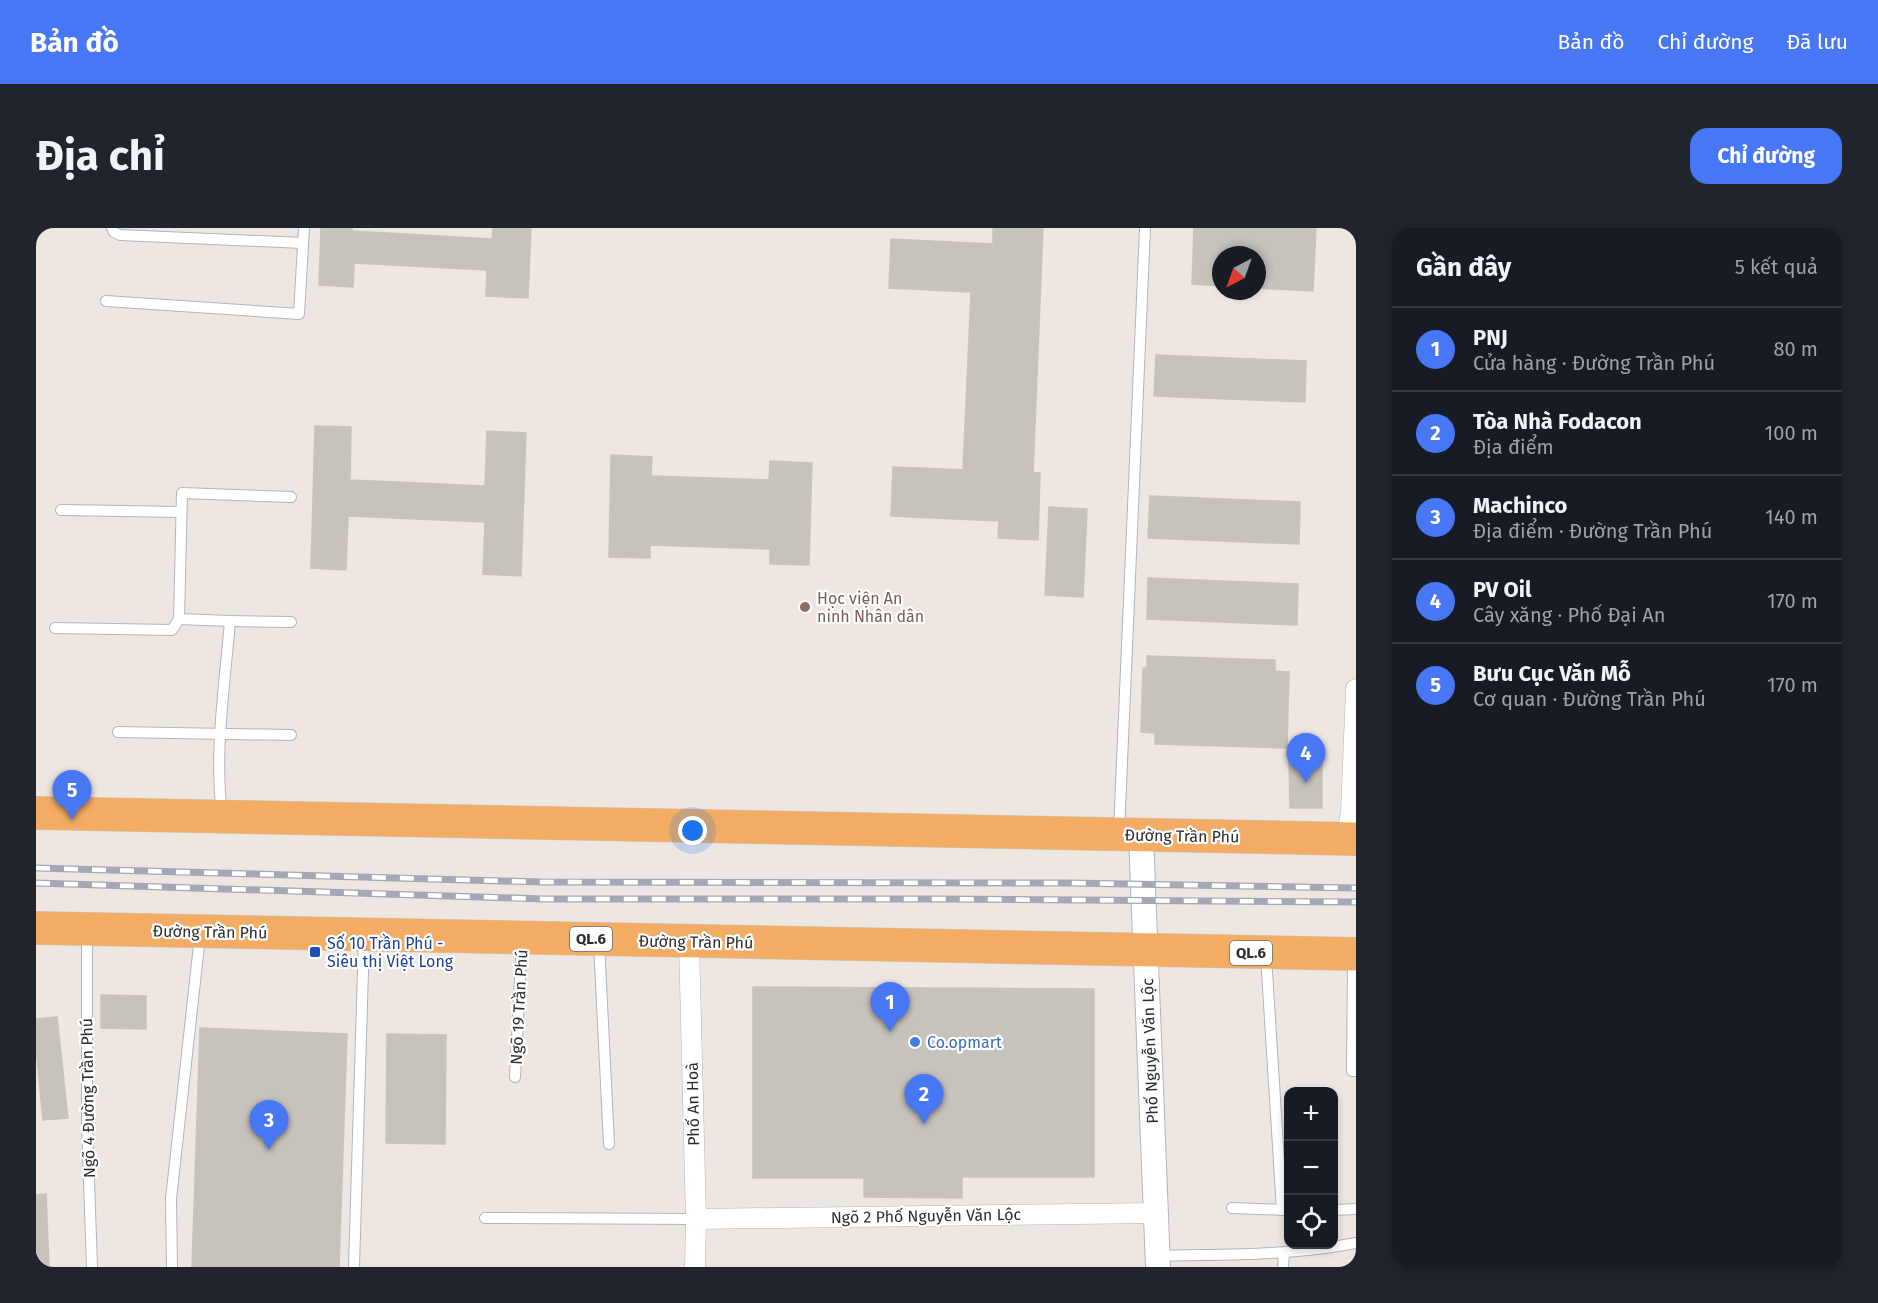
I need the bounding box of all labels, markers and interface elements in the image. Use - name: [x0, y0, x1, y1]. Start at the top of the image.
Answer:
- text: Bản đồ: [30, 26, 119, 59]
- text: Bản đồ: [1557, 29, 1624, 55]
- text: Chỉ đường: [1657, 29, 1753, 55]
- text: Đã lưu: [1786, 29, 1848, 55]
- button: Chỉ đường: [1690, 128, 1842, 184]
- text: Địa chỉ: [36, 131, 165, 181]
- north arrow: [1212, 246, 1266, 300]
- text: Gần đây: [1416, 252, 1511, 283]
- text: 5 kết quả: [1735, 255, 1818, 279]
- text: PNJ: [1473, 324, 1508, 351]
- text: 1: [1431, 337, 1440, 361]
- text: 80 m: [1773, 337, 1818, 361]
- text: Cửa hàng · Đường Trần Phú: [1473, 351, 1715, 375]
- text: Tòa Nhà Fodacon: [1473, 408, 1642, 435]
- text: 2: [1430, 421, 1441, 445]
- text: 100 m: [1765, 421, 1818, 445]
- text: Địa điểm: [1473, 435, 1554, 459]
- text: Machinco: [1473, 492, 1567, 519]
- text: 3: [1430, 505, 1441, 529]
- text: 140 m: [1765, 505, 1818, 529]
- text: Địa điểm · Đường Trần Phú: [1473, 519, 1712, 543]
- text: PV Oil: [1473, 576, 1531, 603]
- place label: Học viện An ninh Nhân dân: [817, 589, 924, 626]
- text: 4: [1430, 589, 1441, 613]
- text: 170 m: [1767, 589, 1818, 613]
- marker: Học viện An ninh Nhân dân: [798, 600, 812, 614]
- text: Cây xăng · Phố Đại An: [1473, 603, 1665, 627]
- text: Bưu Cục Văn Mỗ: [1473, 660, 1631, 687]
- text: 5: [1430, 673, 1441, 697]
- text: 170 m: [1767, 673, 1818, 697]
- text: Cơ quan · Đường Trần Phú: [1473, 687, 1706, 711]
- pin: 4: [1286, 734, 1326, 783]
- pin: 5: [52, 770, 92, 820]
- your location: [678, 816, 707, 845]
- street label: Đường Trần Phú: [1125, 825, 1239, 846]
- street label: Đường Trần Phú: [153, 921, 267, 942]
- road number: QL.6: [570, 927, 612, 951]
- street label: Đường Trần Phú: [639, 931, 753, 952]
- place label: Số 10 Trần Phú - Siêu thị Việt Long: [327, 933, 454, 971]
- road number: QL.6: [1230, 941, 1272, 965]
- marker: Số 10 Trần Phú - Siêu thị Việt Long: [308, 945, 322, 959]
- street label: Ngõ 19 Trần Phú: [505, 949, 532, 1065]
- street label: Phố Nguyễn Văn Lộc: [1137, 978, 1162, 1124]
- pin: 1: [870, 982, 910, 1032]
- street label: Ngõ 4 Đường Trần Phú: [76, 1018, 99, 1178]
- place label: Co.opmart: [927, 1033, 1002, 1052]
- marker: Co.opmart: [908, 1035, 922, 1049]
- street label: Phố An Hoà: [682, 1062, 703, 1146]
- pin: 2: [904, 1074, 944, 1124]
- map controls: [1284, 1087, 1338, 1249]
- button: +: [1284, 1087, 1338, 1141]
- pin: 3: [250, 1100, 288, 1150]
- button: −: [1284, 1141, 1338, 1195]
- button: locate: [1284, 1195, 1338, 1249]
- street label: Ngõ 2 Phố Nguyễn Văn Lộc: [831, 1204, 1022, 1227]

